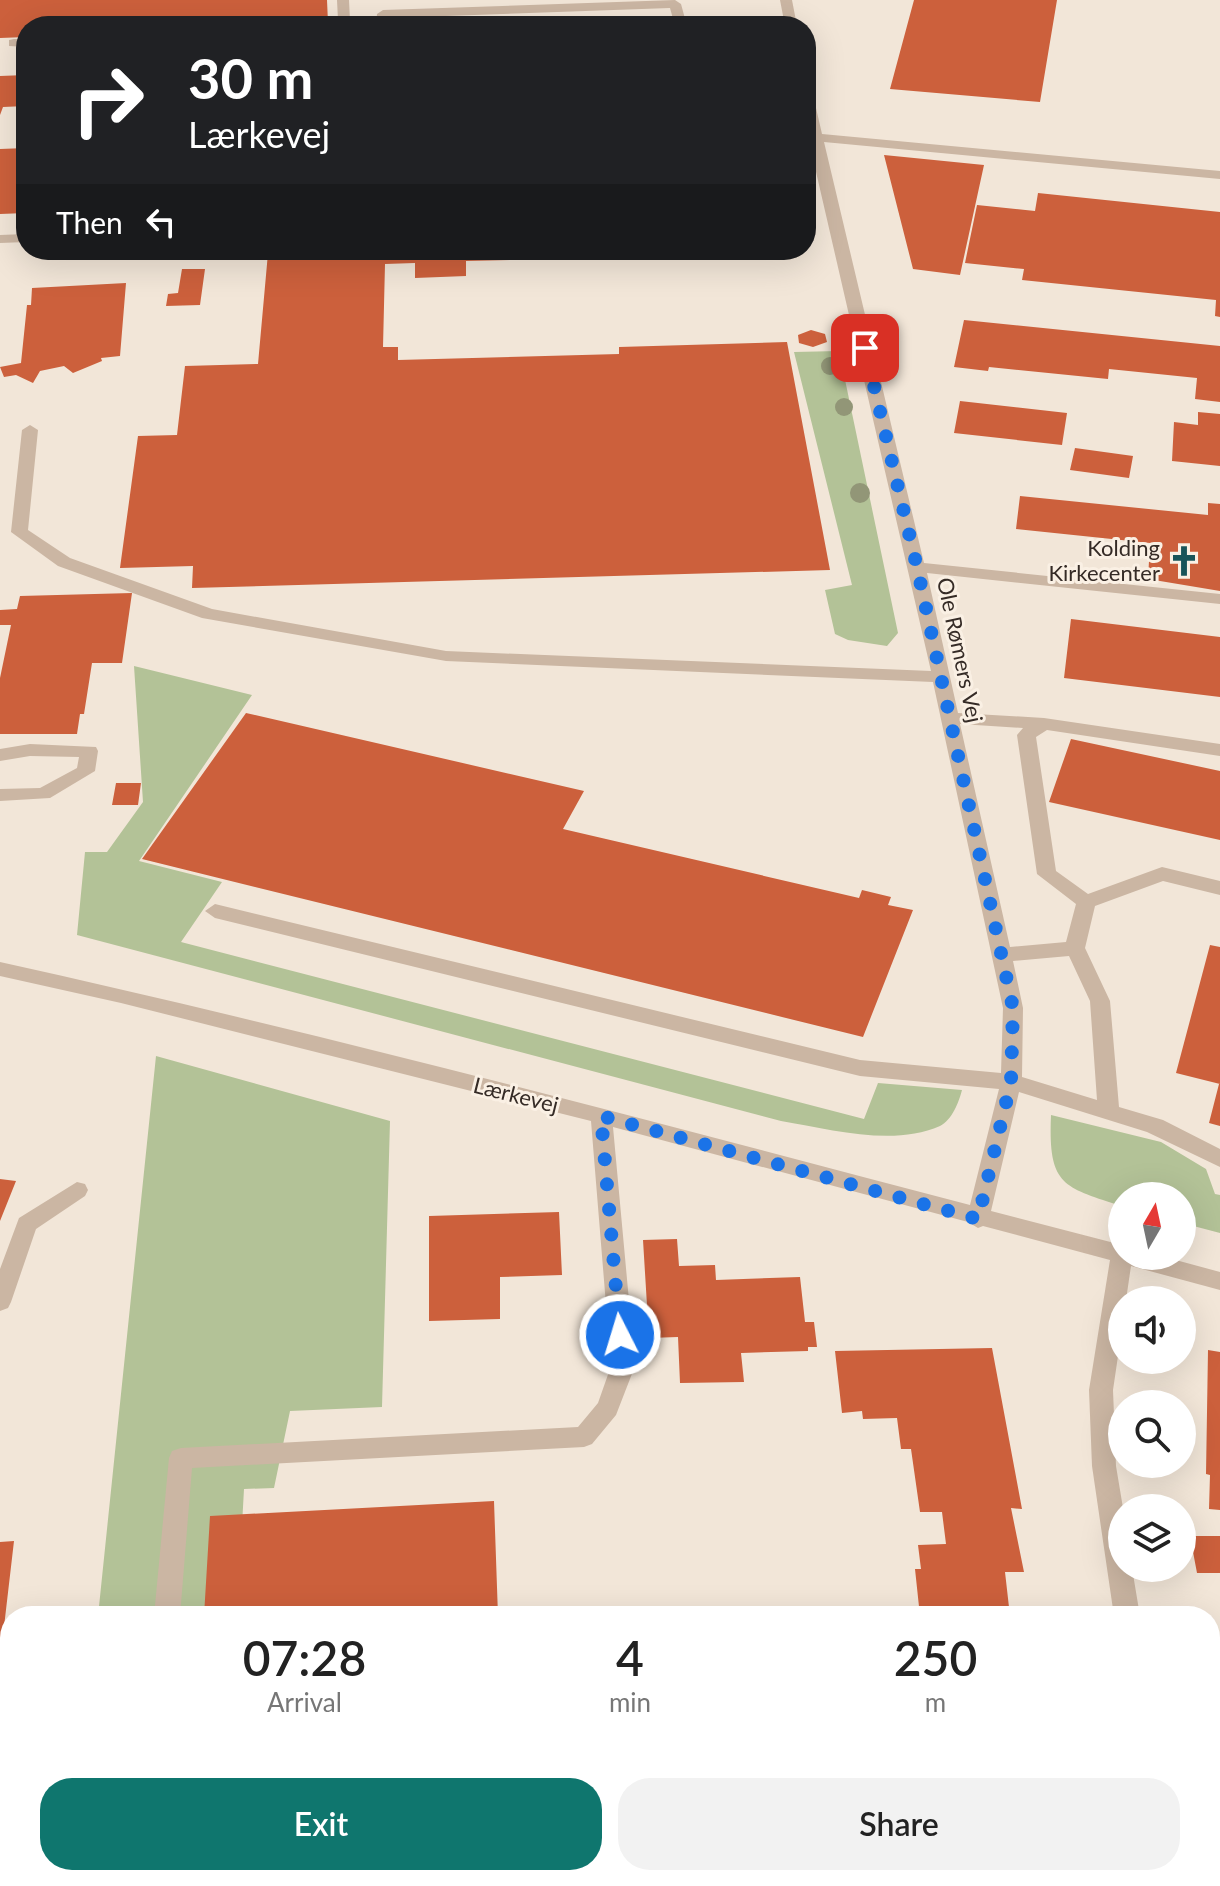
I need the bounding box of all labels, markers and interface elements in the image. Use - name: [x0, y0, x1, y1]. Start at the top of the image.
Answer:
- text: 30 m: [188, 44, 313, 111]
- icon: right: [56, 48, 160, 152]
- text: Lærkevej: [188, 112, 330, 156]
- icon: left: [139, 200, 183, 244]
- text: Then: [56, 204, 123, 240]
- pin: [831, 314, 899, 382]
- icon: arrive: [843, 326, 887, 370]
- place label: Kolding Kirkecenter: [1048, 534, 1160, 586]
- church icon: Kolding Kirkecenter: [1167, 544, 1201, 578]
- street label: Ole Rømers Vej: [932, 575, 989, 725]
- street label: Lærkevej: [471, 1071, 562, 1118]
- north arrow: [1108, 1182, 1196, 1270]
- map controls: [1108, 1182, 1196, 1582]
- button: sound: [1108, 1286, 1196, 1374]
- position arrow: [578, 1293, 662, 1377]
- button: search: [1108, 1390, 1196, 1478]
- button: layers: [1108, 1494, 1196, 1582]
- text: 07:28: [243, 1629, 366, 1686]
- text: 4: [616, 1629, 644, 1686]
- text: 250: [894, 1629, 977, 1686]
- text: Arrival: [267, 1686, 342, 1718]
- text: min: [609, 1686, 651, 1718]
- text: m: [925, 1686, 946, 1718]
- button: Exit: [40, 1778, 602, 1870]
- button: Share: [618, 1778, 1180, 1870]

